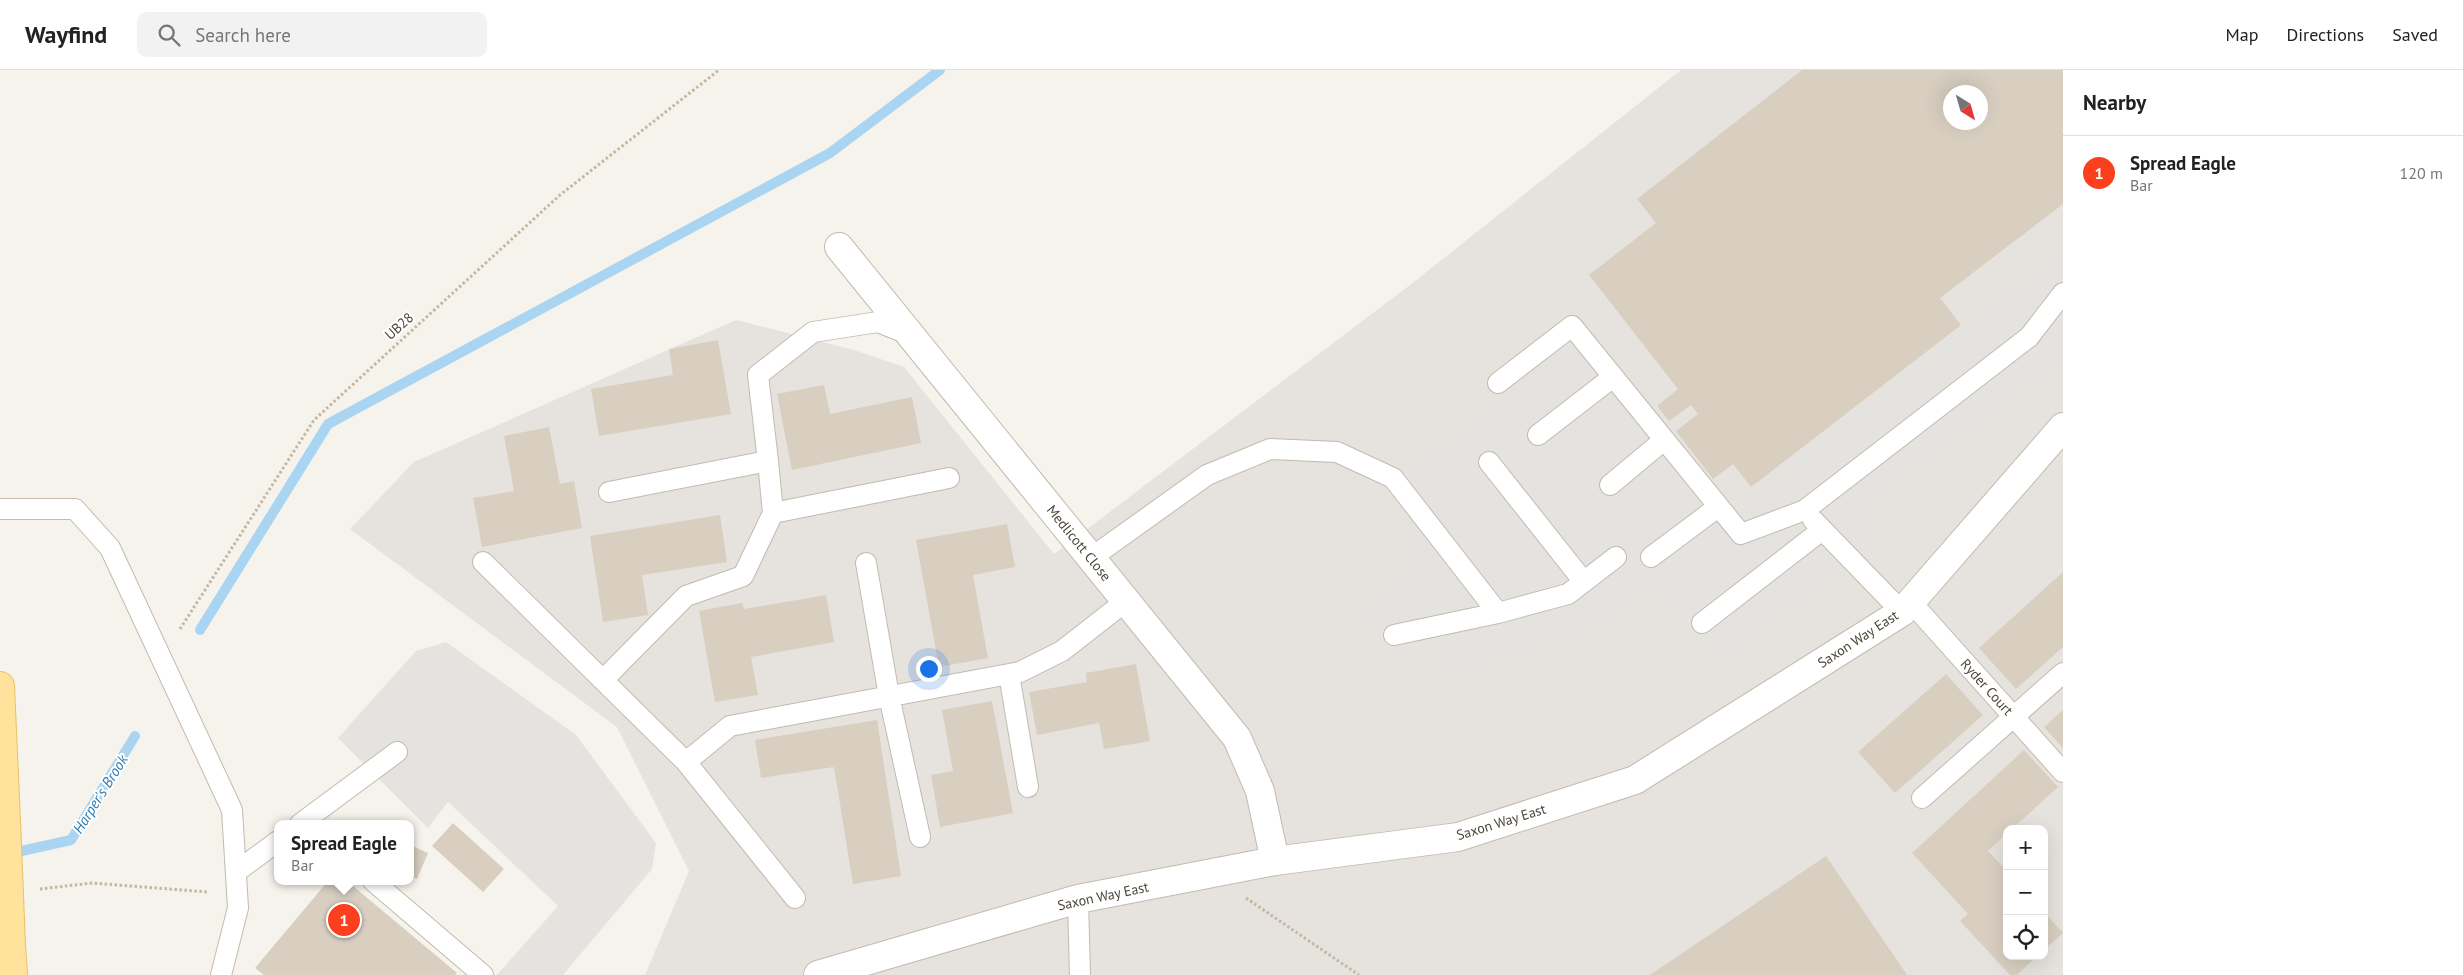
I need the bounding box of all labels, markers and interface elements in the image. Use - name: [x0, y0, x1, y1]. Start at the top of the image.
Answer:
- search box: [137, 12, 487, 57]
- text: Wayfind: [25, 19, 107, 50]
- icon: search: [155, 21, 183, 49]
- text: Search here: [195, 23, 291, 47]
- text: Map: [2226, 23, 2258, 46]
- text: Directions: [2286, 23, 2364, 46]
- text: Saved: [2392, 23, 2438, 46]
- north arrow: [1943, 85, 1988, 130]
- text: Nearby: [2083, 89, 2146, 116]
- text: Spread Eagle: [2130, 151, 2236, 175]
- text: 1: [2094, 163, 2104, 183]
- text: 120 m: [2400, 163, 2443, 183]
- text: Bar: [2130, 175, 2153, 195]
- street label: UB28: [381, 308, 417, 344]
- street label: Medlicott Close: [1043, 501, 1115, 585]
- street label: Saxon Way East: [1814, 606, 1902, 672]
- street label: Ryder Court: [1957, 655, 2017, 719]
- your location: [916, 656, 942, 682]
- water label: Harper's Brook: [68, 750, 132, 837]
- street label: Saxon Way East: [1454, 800, 1548, 844]
- popup: [274, 820, 414, 885]
- map controls: [2003, 825, 2048, 960]
- button: +: [2003, 825, 2048, 870]
- text: Spread Eagle: [291, 831, 397, 855]
- text: Bar: [291, 855, 314, 875]
- button: −: [2003, 870, 2048, 915]
- street label: Saxon Way East: [1056, 878, 1150, 914]
- pin: 1: [328, 901, 360, 939]
- button: locate: [2003, 915, 2048, 960]

